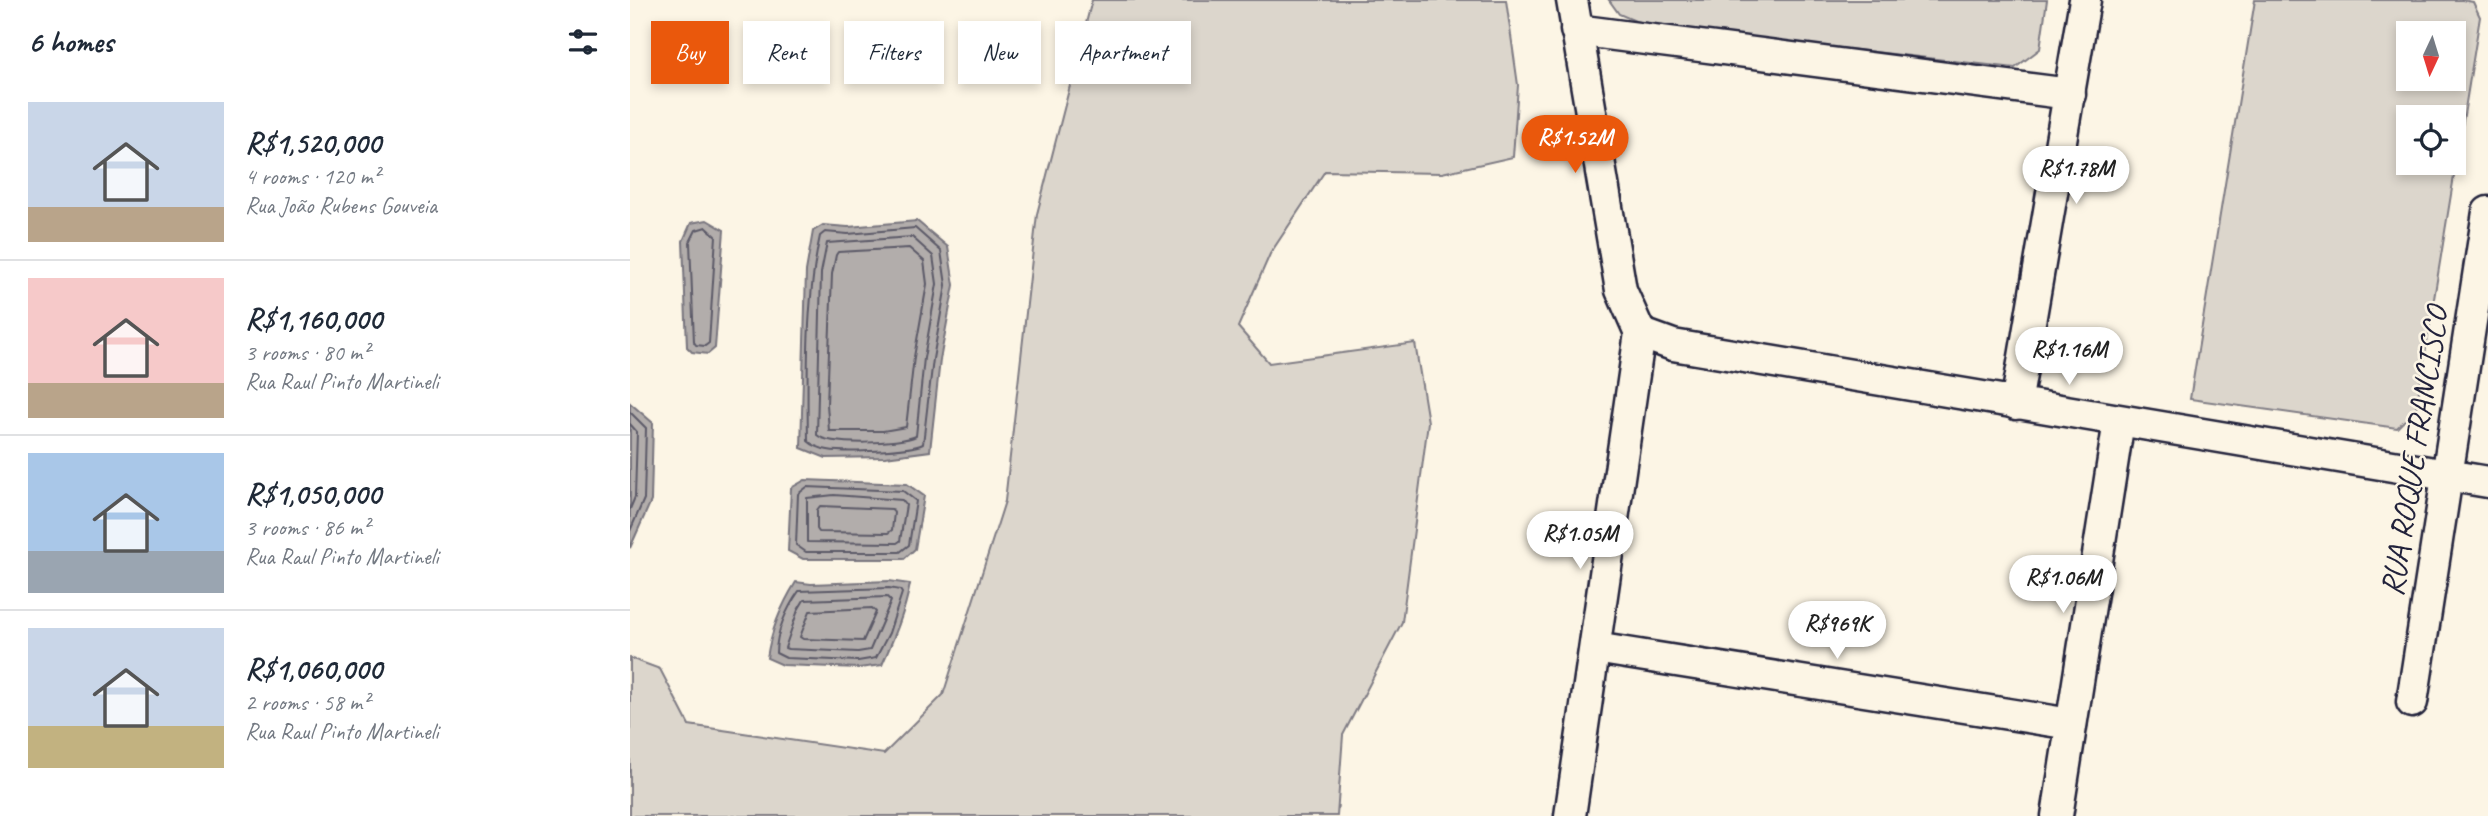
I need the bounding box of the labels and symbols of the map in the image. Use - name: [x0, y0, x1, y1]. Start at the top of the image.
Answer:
- north arrow: [2396, 21, 2466, 91]
- pin: R$1.52M: [1510, 116, 1640, 175]
- pin: R$1.78M: [2011, 146, 2141, 206]
- street label: RUA ROQUE FRANCISCO: [2370, 300, 2458, 599]
- pin: R$1.16M: [2004, 328, 2134, 387]
- pin: R$1.05M: [1515, 512, 1645, 571]
- pin: R$1.06M: [1998, 556, 2128, 615]
- pin: R$969K: [1780, 602, 1894, 661]

